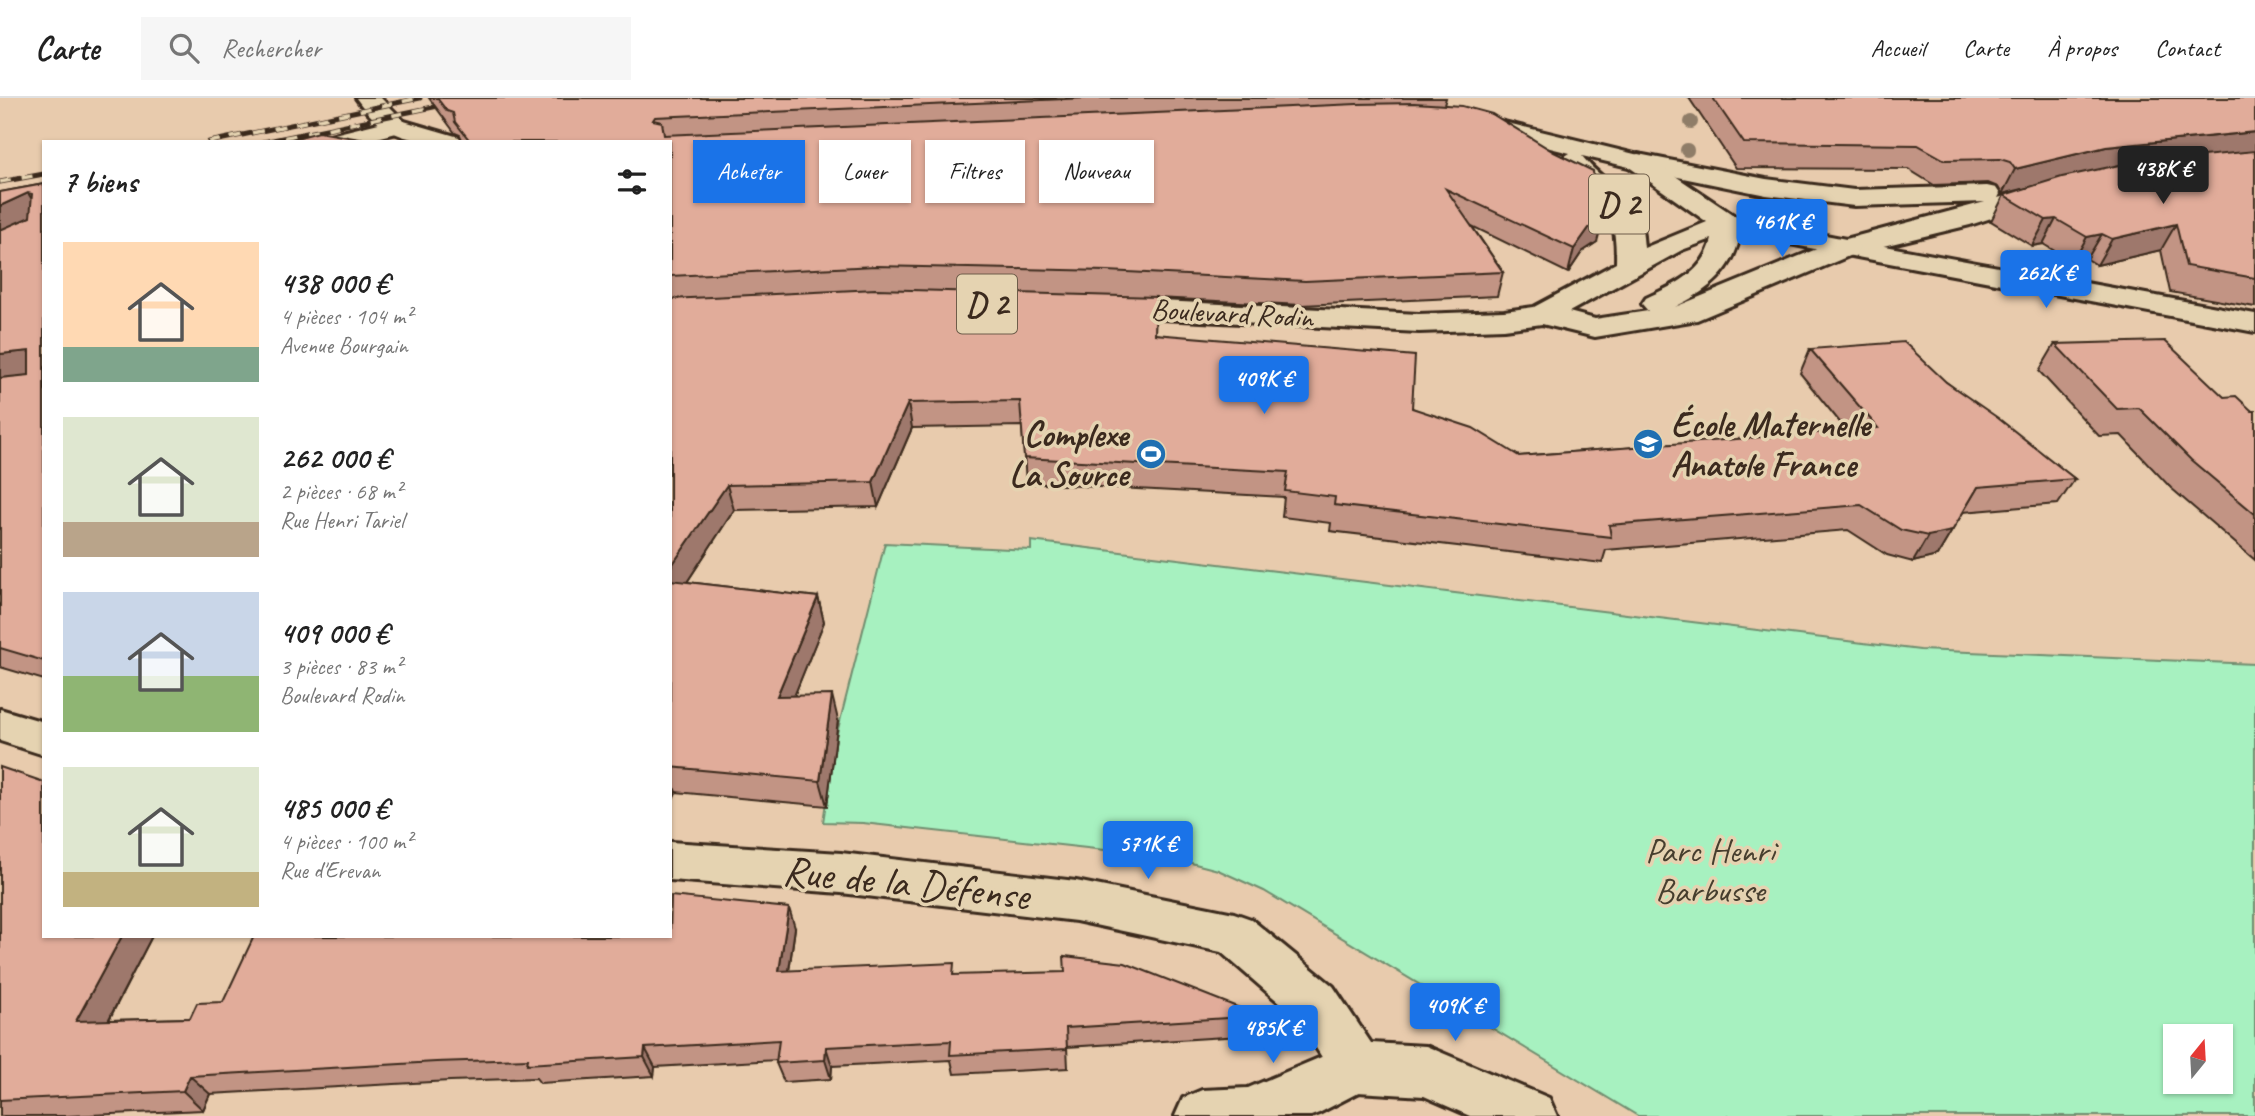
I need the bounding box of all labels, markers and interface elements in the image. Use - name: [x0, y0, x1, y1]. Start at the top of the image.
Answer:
- search box: [141, 17, 631, 80]
- text: Carte: [35, 27, 99, 69]
- icon: search: [165, 29, 203, 67]
- text: Rechercher: [221, 32, 321, 65]
- text: Accueil: [1871, 33, 1925, 63]
- text: Carte: [1963, 33, 2009, 63]
- text: À propos: [2047, 33, 2117, 63]
- text: Contact: [2155, 33, 2220, 63]
- chip: Acheter: [693, 140, 805, 203]
- chip: Louer: [819, 140, 911, 203]
- chip: Filtres: [925, 140, 1025, 203]
- chip: Nouveau: [1039, 140, 1154, 203]
- pin: 438K €: [2106, 146, 2220, 206]
- text: 438K €: [2134, 154, 2192, 183]
- text: 7 biens: [63, 163, 137, 201]
- icon: filters: [613, 163, 651, 201]
- road number: D 2: [1589, 174, 1649, 234]
- pin: 461K €: [1725, 200, 1839, 259]
- text: 461K €: [1752, 207, 1812, 236]
- pin: 262K €: [1989, 250, 2103, 310]
- text: 262K €: [2016, 258, 2076, 287]
- text: 438 000 €: [280, 264, 389, 302]
- icon: home: [119, 270, 203, 354]
- road number: D 2: [957, 274, 1017, 333]
- street label: Boulevard Rodin: [1150, 290, 1316, 336]
- text: 4 pièces · 104 m²: [280, 302, 412, 331]
- text: Avenue Bourgain: [280, 331, 408, 360]
- pin: 409K €: [1207, 356, 1321, 416]
- text: 409K €: [1235, 364, 1293, 393]
- place label: École Maternelle Anatole France: [1671, 402, 1872, 487]
- place label: Complexe La Source: [1009, 412, 1131, 497]
- school or university icon: École Maternelle Anatole France: [1631, 427, 1665, 461]
- sports icon: Complexe La Source: [1134, 437, 1168, 471]
- text: 262 000 €: [280, 439, 390, 477]
- icon: home: [119, 445, 203, 529]
- text: 2 pièces · 68 m²: [280, 477, 402, 506]
- text: Rue Henri Tariel: [280, 506, 404, 535]
- text: 409 000 €: [280, 614, 389, 652]
- icon: home: [119, 620, 203, 704]
- text: 3 pièces · 83 m²: [280, 652, 402, 681]
- text: Boulevard Rodin: [280, 681, 404, 710]
- text: 485 000 €: [280, 789, 389, 827]
- icon: home: [119, 795, 203, 879]
- pin: 571K €: [1091, 822, 1205, 881]
- text: 4 pièces · 100 m²: [280, 827, 412, 856]
- park label: Parc Henri Barbusse: [1645, 828, 1779, 913]
- text: 571K €: [1119, 829, 1177, 858]
- street label: Rue de la Défense: [780, 844, 1034, 923]
- text: Rue d'Erevan: [280, 856, 380, 885]
- pin: 409K €: [1398, 984, 1512, 1043]
- text: 409K €: [1426, 991, 1484, 1020]
- pin: 485K €: [1216, 1006, 1330, 1065]
- text: 485K €: [1244, 1013, 1302, 1042]
- north arrow: [2163, 1024, 2233, 1094]
- map controls: [2163, 1024, 2233, 1094]

